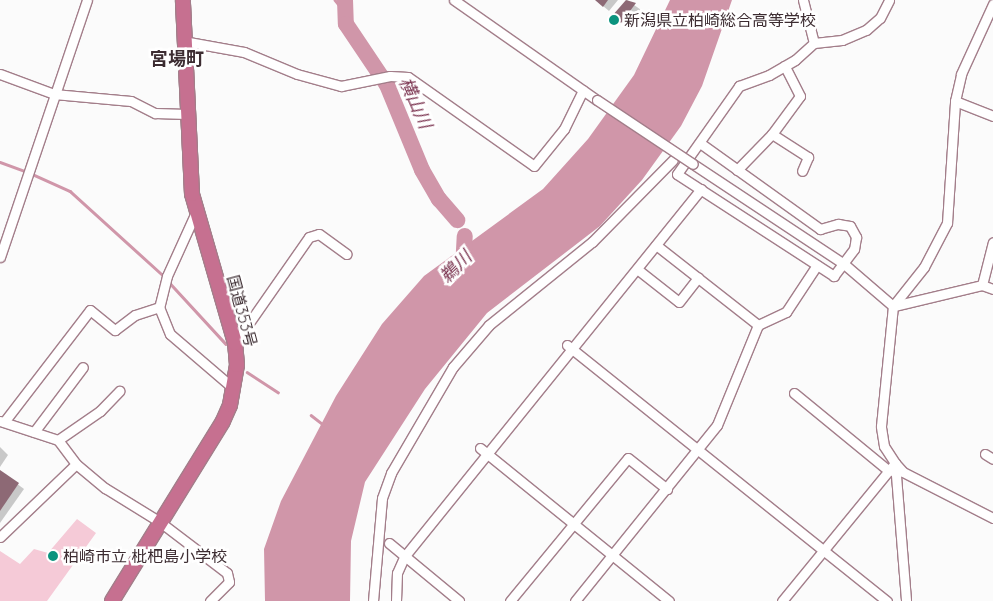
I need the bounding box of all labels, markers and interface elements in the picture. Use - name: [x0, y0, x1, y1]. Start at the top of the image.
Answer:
- place label: 新潟県立柏崎総合高等学校: [624, 10, 816, 30]
- marker: 新潟県立柏崎総合高等学校: [608, 14, 620, 26]
- district label: 宮場町: [150, 48, 204, 70]
- water label: 横山川: [394, 74, 436, 132]
- water label: 鵜川: [436, 247, 476, 287]
- street label: 国道353号: [223, 273, 261, 349]
- place label: 柏崎市立 枇杷島小学校: [63, 546, 227, 566]
- marker: 柏崎市立 枇杷島小学校: [47, 550, 59, 562]

